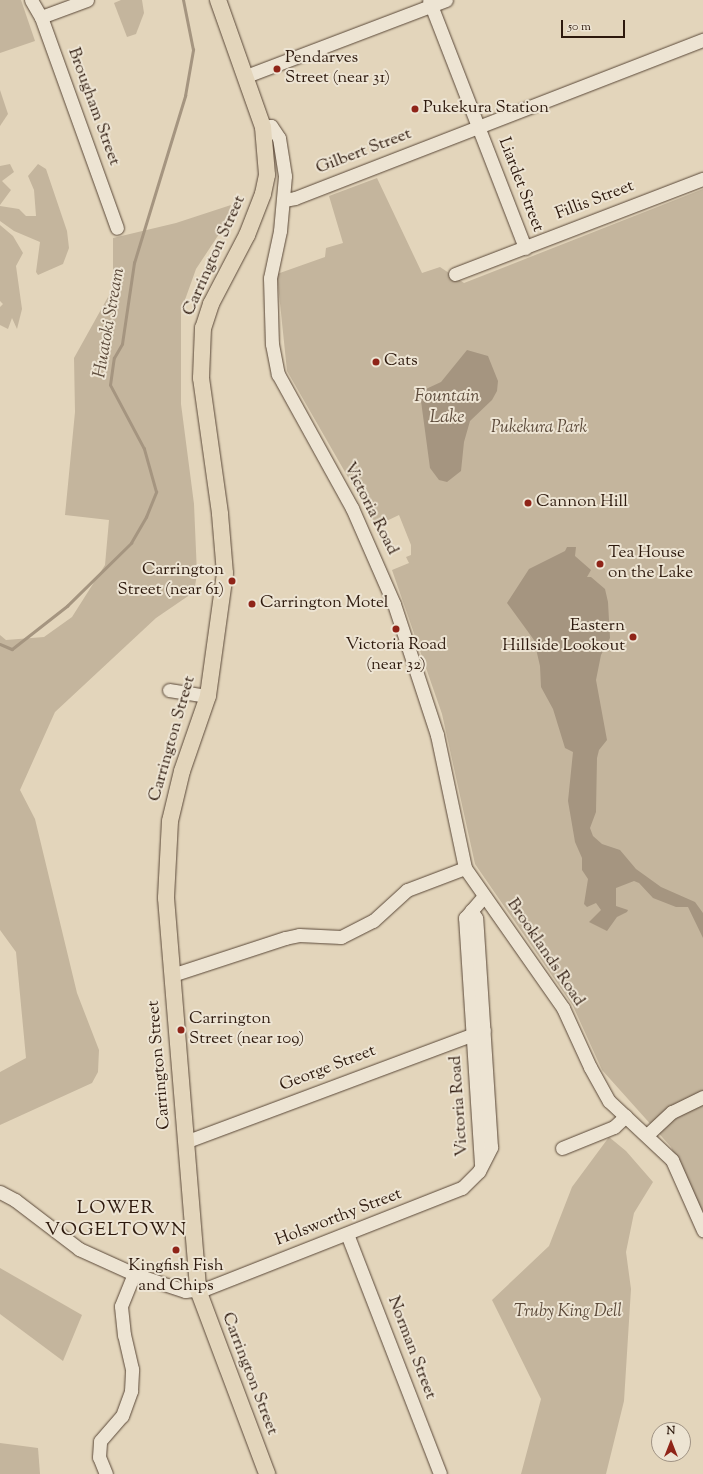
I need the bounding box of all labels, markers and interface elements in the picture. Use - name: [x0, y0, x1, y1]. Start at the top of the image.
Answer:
- scale bar: [563, 12, 627, 38]
- text: 50 m: [568, 18, 591, 36]
- street label: Brougham Street: [62, 45, 124, 169]
- place label: Pendarves Street (near 31): [285, 49, 390, 89]
- marker: Pendarves Street (near 31): [272, 64, 282, 74]
- place label: Pukekura Station: [423, 99, 549, 119]
- marker: Pukekura Station: [410, 104, 420, 114]
- street label: Gilbert Street: [313, 124, 415, 180]
- street label: Liardet Street: [493, 135, 547, 235]
- street label: Fillis Street: [553, 177, 637, 225]
- street label: Carrington Street: [179, 193, 251, 319]
- water label: Huatoki Stream: [90, 266, 130, 380]
- place label: Cats: [384, 352, 418, 372]
- marker: Cats: [371, 357, 381, 367]
- water label: Fountain Lake: [414, 387, 480, 430]
- park label: Pukekura Park: [491, 419, 587, 439]
- street label: Victoria Road: [338, 459, 402, 559]
- place label: Cannon Hill: [536, 493, 628, 513]
- marker: Cannon Hill: [523, 498, 533, 508]
- place label: Tea House on the Lake: [608, 544, 693, 584]
- marker: Tea House on the Lake: [595, 559, 605, 569]
- place label: Carrington Street (near 61): [118, 561, 224, 601]
- marker: Carrington Street (near 61): [227, 576, 237, 586]
- place label: Carrington Motel: [260, 594, 389, 614]
- marker: Carrington Motel: [247, 599, 257, 609]
- place label: Eastern Hillside Lookout: [502, 617, 625, 657]
- marker: Victoria Road (near 32): [391, 624, 401, 634]
- marker: Eastern Hillside Lookout: [628, 632, 638, 642]
- place label: Victoria Road (near 32): [345, 636, 447, 676]
- street label: Carrington Street: [145, 674, 201, 804]
- street label: Brooklands Road: [501, 895, 589, 1011]
- street label: Carrington Street: [144, 1000, 176, 1130]
- place label: Carrington Street (near 109): [189, 1010, 304, 1050]
- marker: Carrington Street (near 109): [176, 1025, 186, 1035]
- street label: George Street: [277, 1041, 379, 1097]
- street label: Victoria Road: [446, 1055, 474, 1157]
- street label: Holsworthy Street: [273, 1185, 405, 1251]
- district label: LOWER VOGELTOWN: [45, 1198, 187, 1242]
- marker: Kingfish Fish and Chips: [171, 1245, 181, 1255]
- place label: Kingfish Fish and Chips: [128, 1257, 224, 1297]
- street label: Norman Street: [382, 1294, 440, 1402]
- park label: Truby King Dell: [514, 1303, 622, 1323]
- street label: Carrington Street: [216, 1310, 282, 1438]
- north arrow: [651, 1422, 691, 1462]
- text: N: [667, 1423, 675, 1439]

